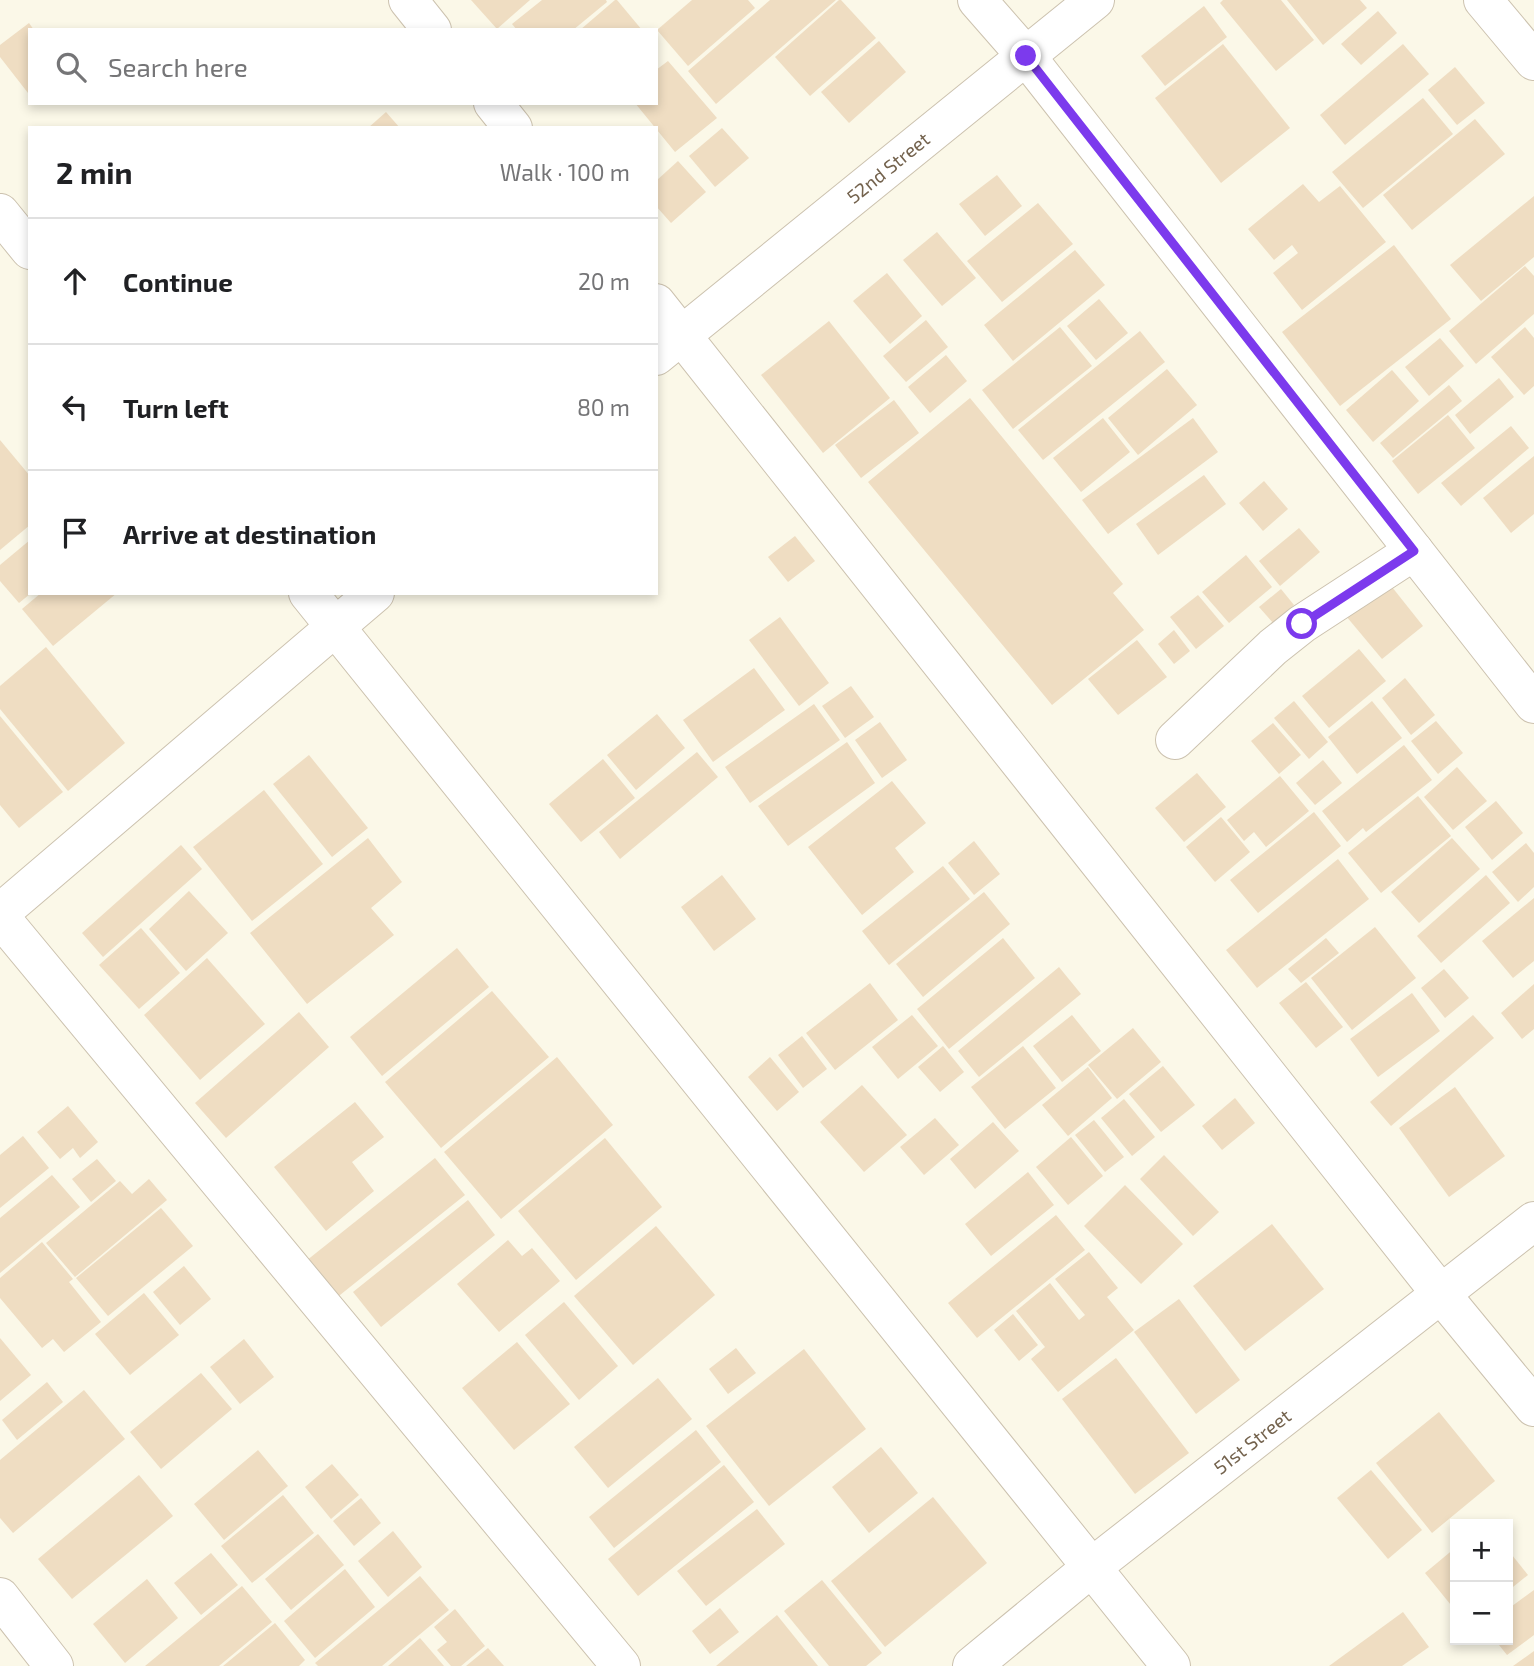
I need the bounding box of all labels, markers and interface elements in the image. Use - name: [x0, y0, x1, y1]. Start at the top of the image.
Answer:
- search box: [28, 28, 658, 105]
- route end: [1010, 40, 1041, 71]
- icon: search: [52, 48, 90, 86]
- text: Search here: [108, 51, 248, 82]
- street label: 52nd Street: [842, 127, 934, 208]
- text: 2 min: [56, 154, 133, 190]
- text: Walk · 100 m: [500, 158, 630, 186]
- icon: ahead: [56, 262, 94, 300]
- text: Continue: [123, 266, 233, 297]
- text: 20 m: [578, 267, 630, 295]
- icon: left: [56, 388, 94, 426]
- text: Turn left: [123, 392, 229, 423]
- text: 80 m: [577, 393, 630, 421]
- icon: arrive: [56, 514, 94, 552]
- text: Arrive at destination: [123, 518, 376, 549]
- route start: [1286, 608, 1317, 639]
- street label: 51st Street: [1209, 1404, 1295, 1479]
- map controls: [1450, 1519, 1513, 1645]
- button: +: [1450, 1519, 1513, 1582]
- button: −: [1450, 1582, 1513, 1645]

